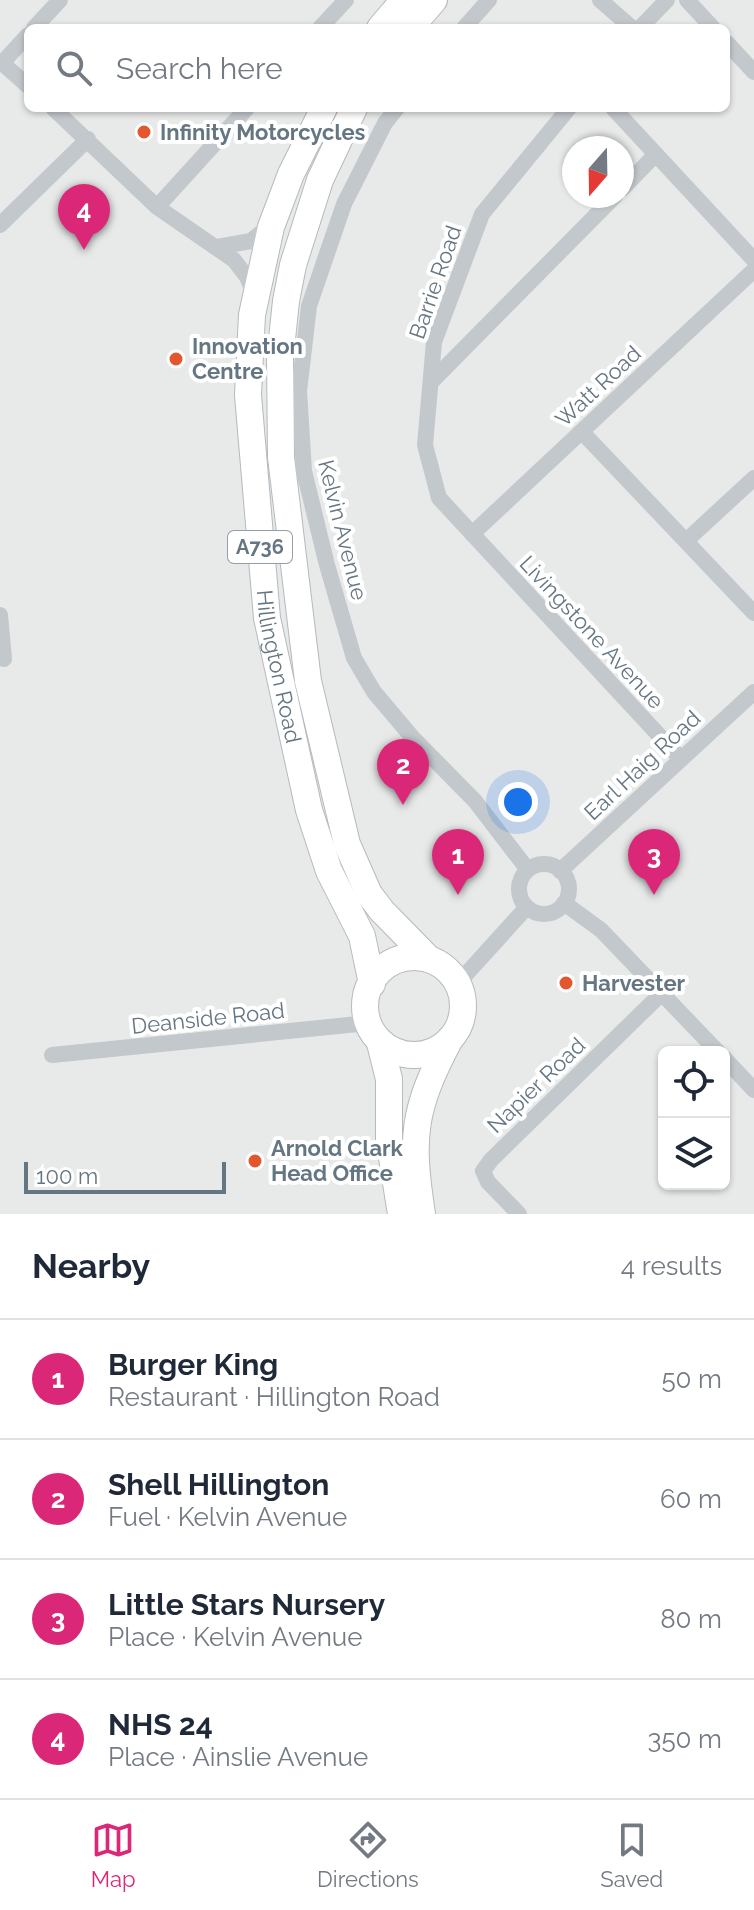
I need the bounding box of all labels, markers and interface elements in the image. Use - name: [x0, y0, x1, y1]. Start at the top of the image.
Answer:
- search box: [24, 24, 730, 112]
- icon: search: [52, 46, 96, 90]
- text: Search here: [116, 51, 283, 86]
- place label: Infinity Motorcycles: [160, 119, 366, 145]
- marker: Infinity Motorcycles: [135, 123, 153, 141]
- north arrow: [562, 136, 634, 208]
- pin: 4: [58, 184, 110, 250]
- street label: Barrie Road: [403, 222, 467, 342]
- place label: Innovation Centre: [192, 333, 303, 384]
- street label: Watt Road: [550, 340, 646, 432]
- marker: Innovation Centre: [167, 350, 185, 368]
- street label: Kelvin Avenue: [313, 457, 373, 603]
- road number: A736: [228, 531, 292, 563]
- street label: Livingstone Avenue: [515, 550, 670, 714]
- street label: Hillington Road: [252, 589, 307, 745]
- street label: Earl Haig Road: [579, 705, 705, 825]
- pin: 2: [377, 739, 429, 805]
- your location: [498, 782, 538, 822]
- pin: 1: [432, 829, 484, 895]
- pin: 3: [628, 829, 680, 895]
- place label: Harvester: [582, 970, 686, 996]
- marker: Harvester: [557, 974, 575, 992]
- street label: Deanside Road: [130, 997, 286, 1039]
- street label: Napier Road: [482, 1032, 590, 1138]
- map controls: [658, 1046, 730, 1190]
- button: locate: [658, 1046, 730, 1118]
- button: layers: [658, 1118, 730, 1190]
- place label: Arnold Clark Head Office: [271, 1135, 404, 1186]
- marker: Arnold Clark Head Office: [246, 1152, 264, 1170]
- scale bar: [24, 1158, 226, 1194]
- text: 100 m: [36, 1163, 98, 1189]
- text: Nearby: [32, 1246, 150, 1286]
- text: 4 results: [621, 1251, 722, 1281]
- text: Burger King: [108, 1347, 278, 1382]
- text: 1: [52, 1364, 64, 1394]
- text: 50 m: [661, 1364, 722, 1394]
- text: Restaurant · Hillington Road: [108, 1382, 440, 1412]
- text: Shell Hillington: [108, 1467, 329, 1502]
- text: 2: [51, 1484, 65, 1514]
- text: 60 m: [660, 1484, 722, 1514]
- text: Fuel · Kelvin Avenue: [108, 1502, 347, 1532]
- text: Little Stars Nursery: [108, 1587, 385, 1622]
- text: 3: [51, 1604, 65, 1634]
- text: 80 m: [660, 1604, 722, 1634]
- text: Place · Kelvin Avenue: [108, 1622, 363, 1652]
- text: NHS 24: [108, 1707, 213, 1742]
- text: 4: [51, 1724, 65, 1754]
- text: 350 m: [648, 1724, 722, 1754]
- text: Place · Ainslie Avenue: [108, 1742, 368, 1772]
- tab: Map: [91, 1818, 136, 1892]
- tab: Directions: [317, 1818, 419, 1892]
- tab: Saved: [600, 1818, 663, 1892]

